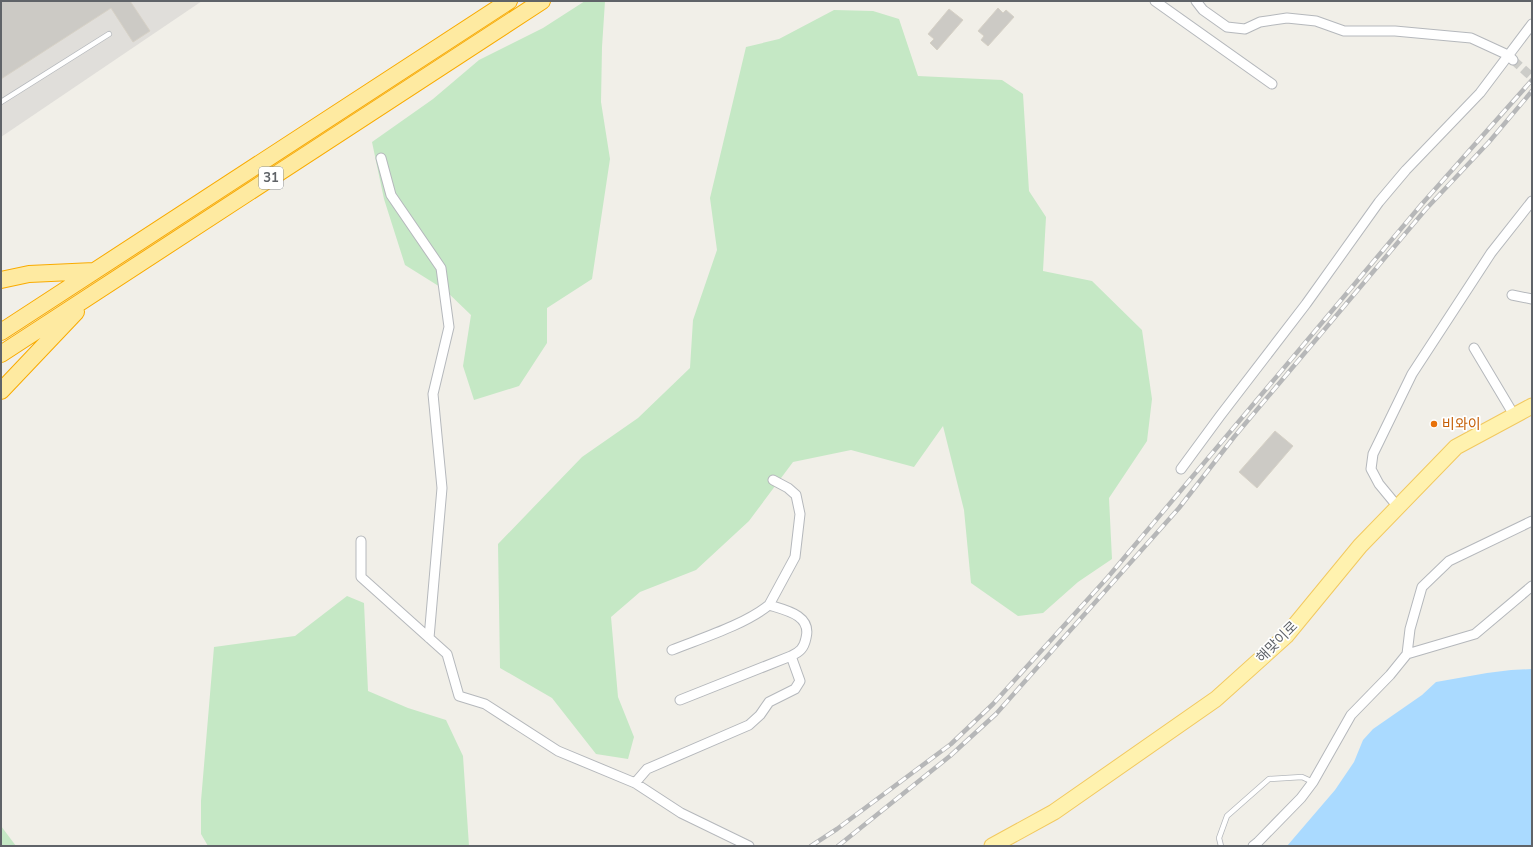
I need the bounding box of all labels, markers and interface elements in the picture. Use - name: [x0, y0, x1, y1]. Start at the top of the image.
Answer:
- road number: 31: [259, 167, 283, 189]
- place label: 비와이: [1442, 415, 1481, 434]
- marker: 비와이: [1429, 419, 1439, 429]
- street label: 해맞이로: [1252, 617, 1302, 667]

